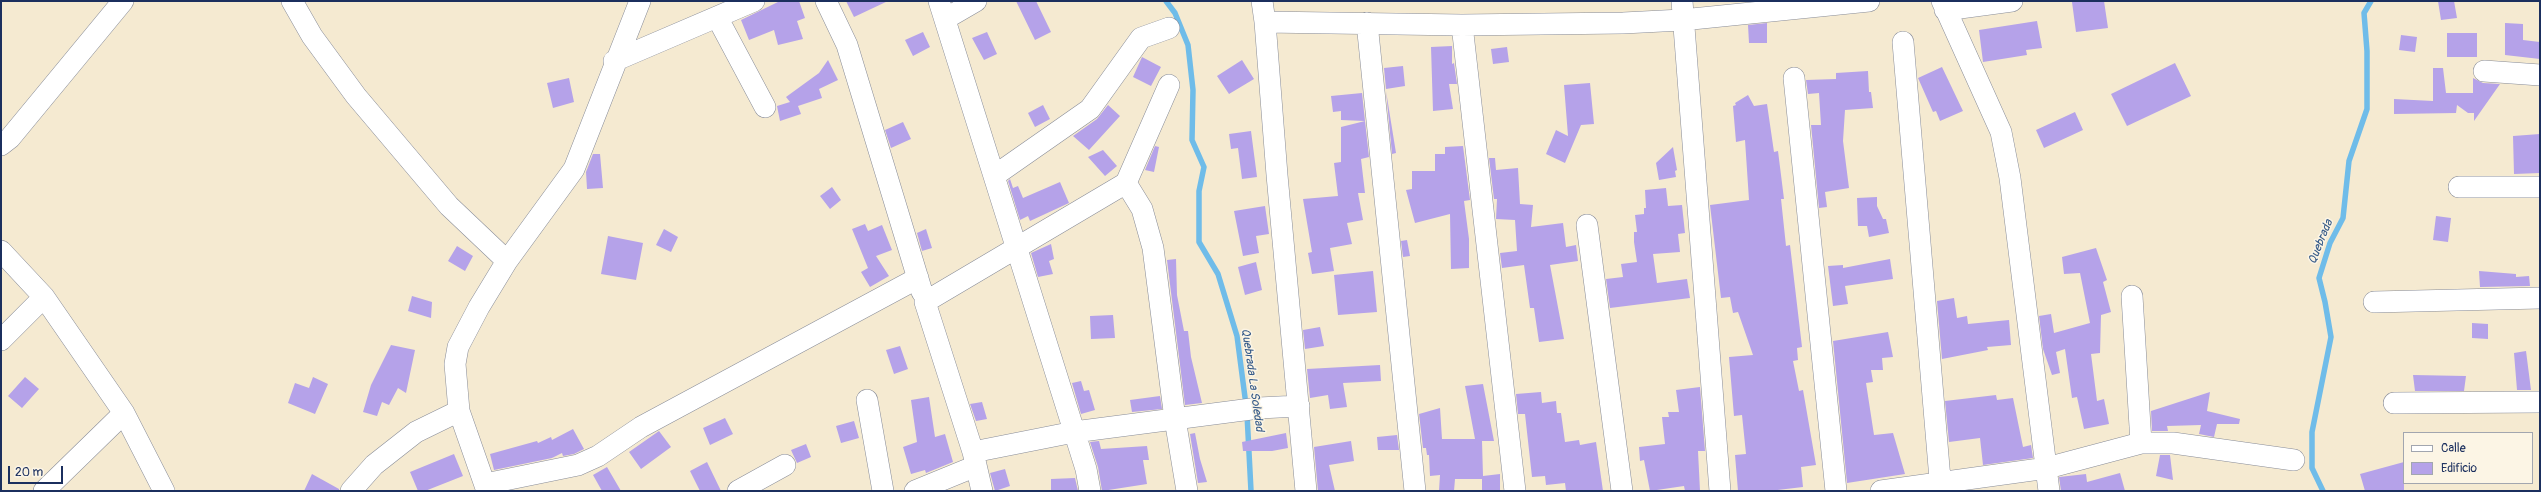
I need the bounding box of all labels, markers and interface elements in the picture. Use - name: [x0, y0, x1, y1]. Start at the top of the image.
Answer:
- water label: Quebrada: [2306, 218, 2336, 266]
- water label: Quebrada La Soledad: [1238, 328, 1266, 432]
- legend: [2403, 432, 2533, 484]
- text: Calle: [2441, 441, 2466, 456]
- scale bar: [10, 458, 65, 484]
- text: Edificio: [2441, 461, 2477, 476]
- text: 20 m: [15, 465, 43, 480]

